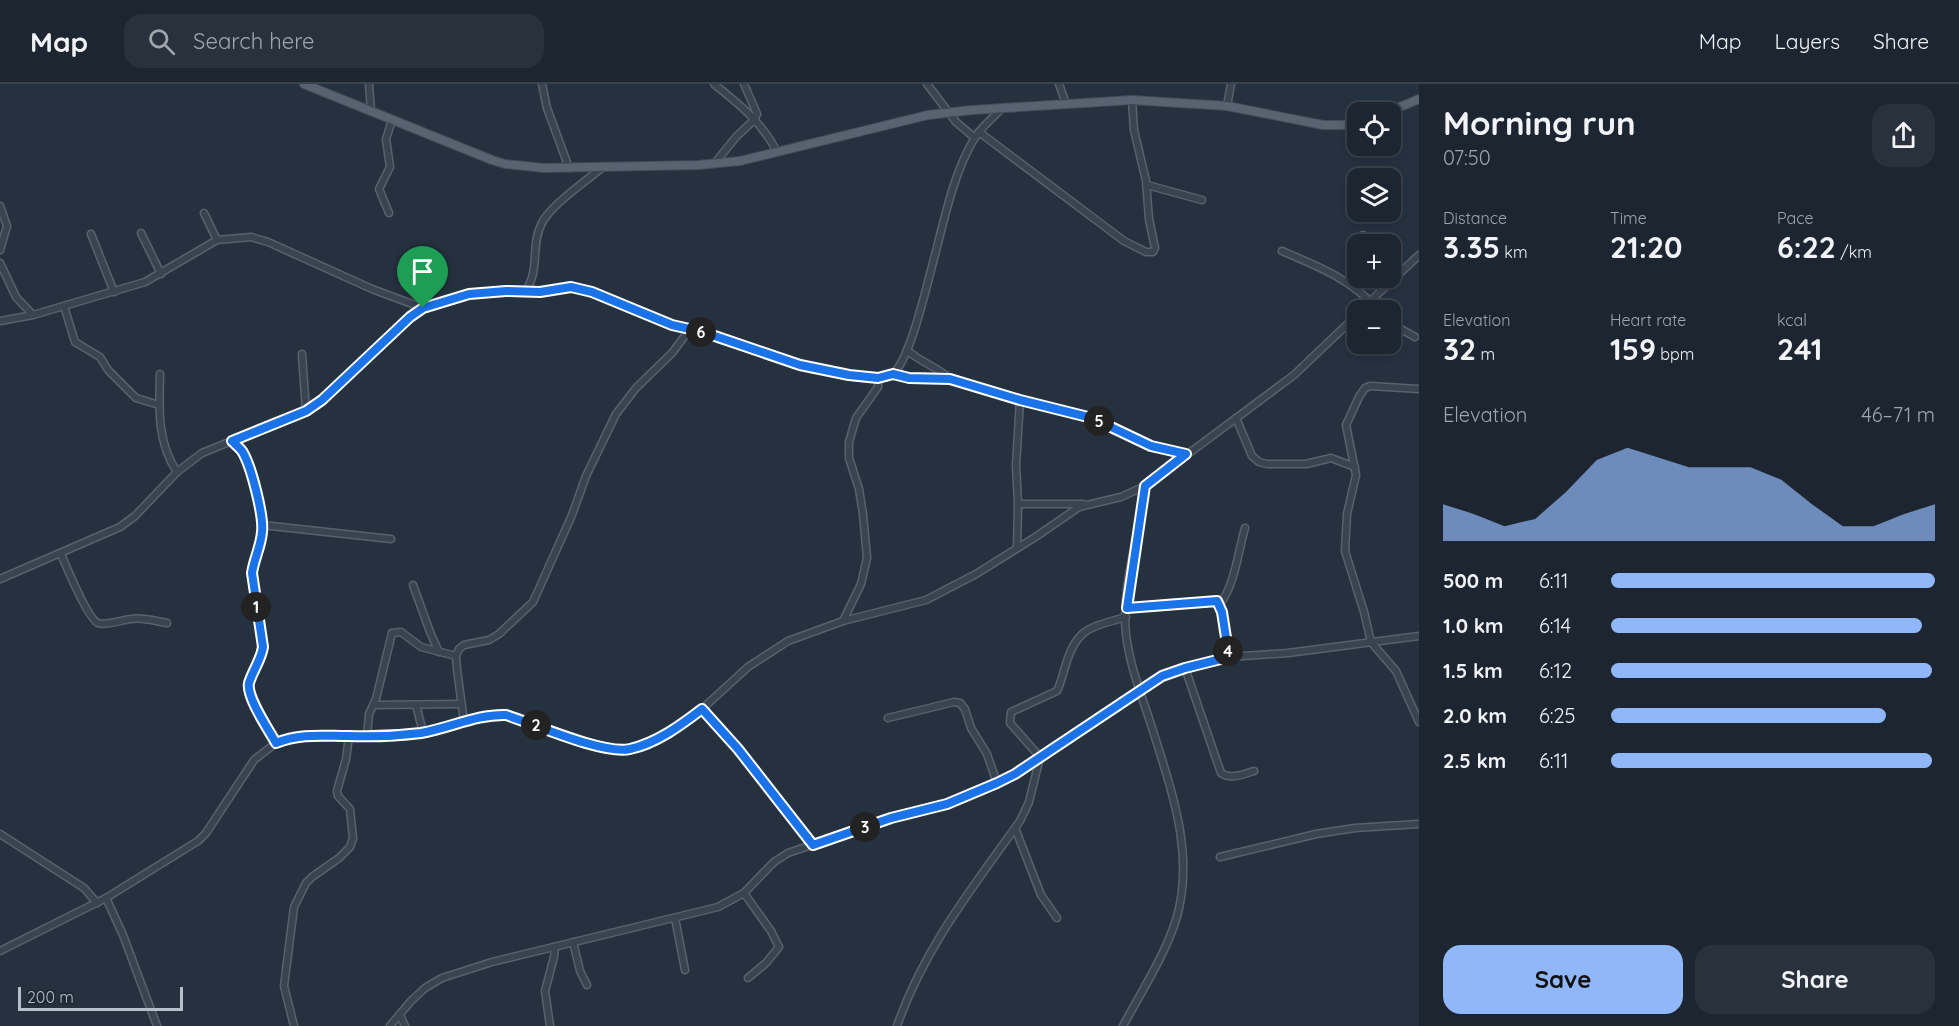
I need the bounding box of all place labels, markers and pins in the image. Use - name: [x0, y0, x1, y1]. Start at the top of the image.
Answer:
- pin: [397, 246, 448, 308]
- pin: 6: [686, 317, 716, 347]
- pin: 5: [1084, 406, 1114, 436]
- pin: 1: [241, 592, 271, 622]
- pin: 4: [1213, 636, 1243, 666]
- pin: 2: [521, 710, 551, 740]
- pin: 3: [850, 812, 880, 842]

